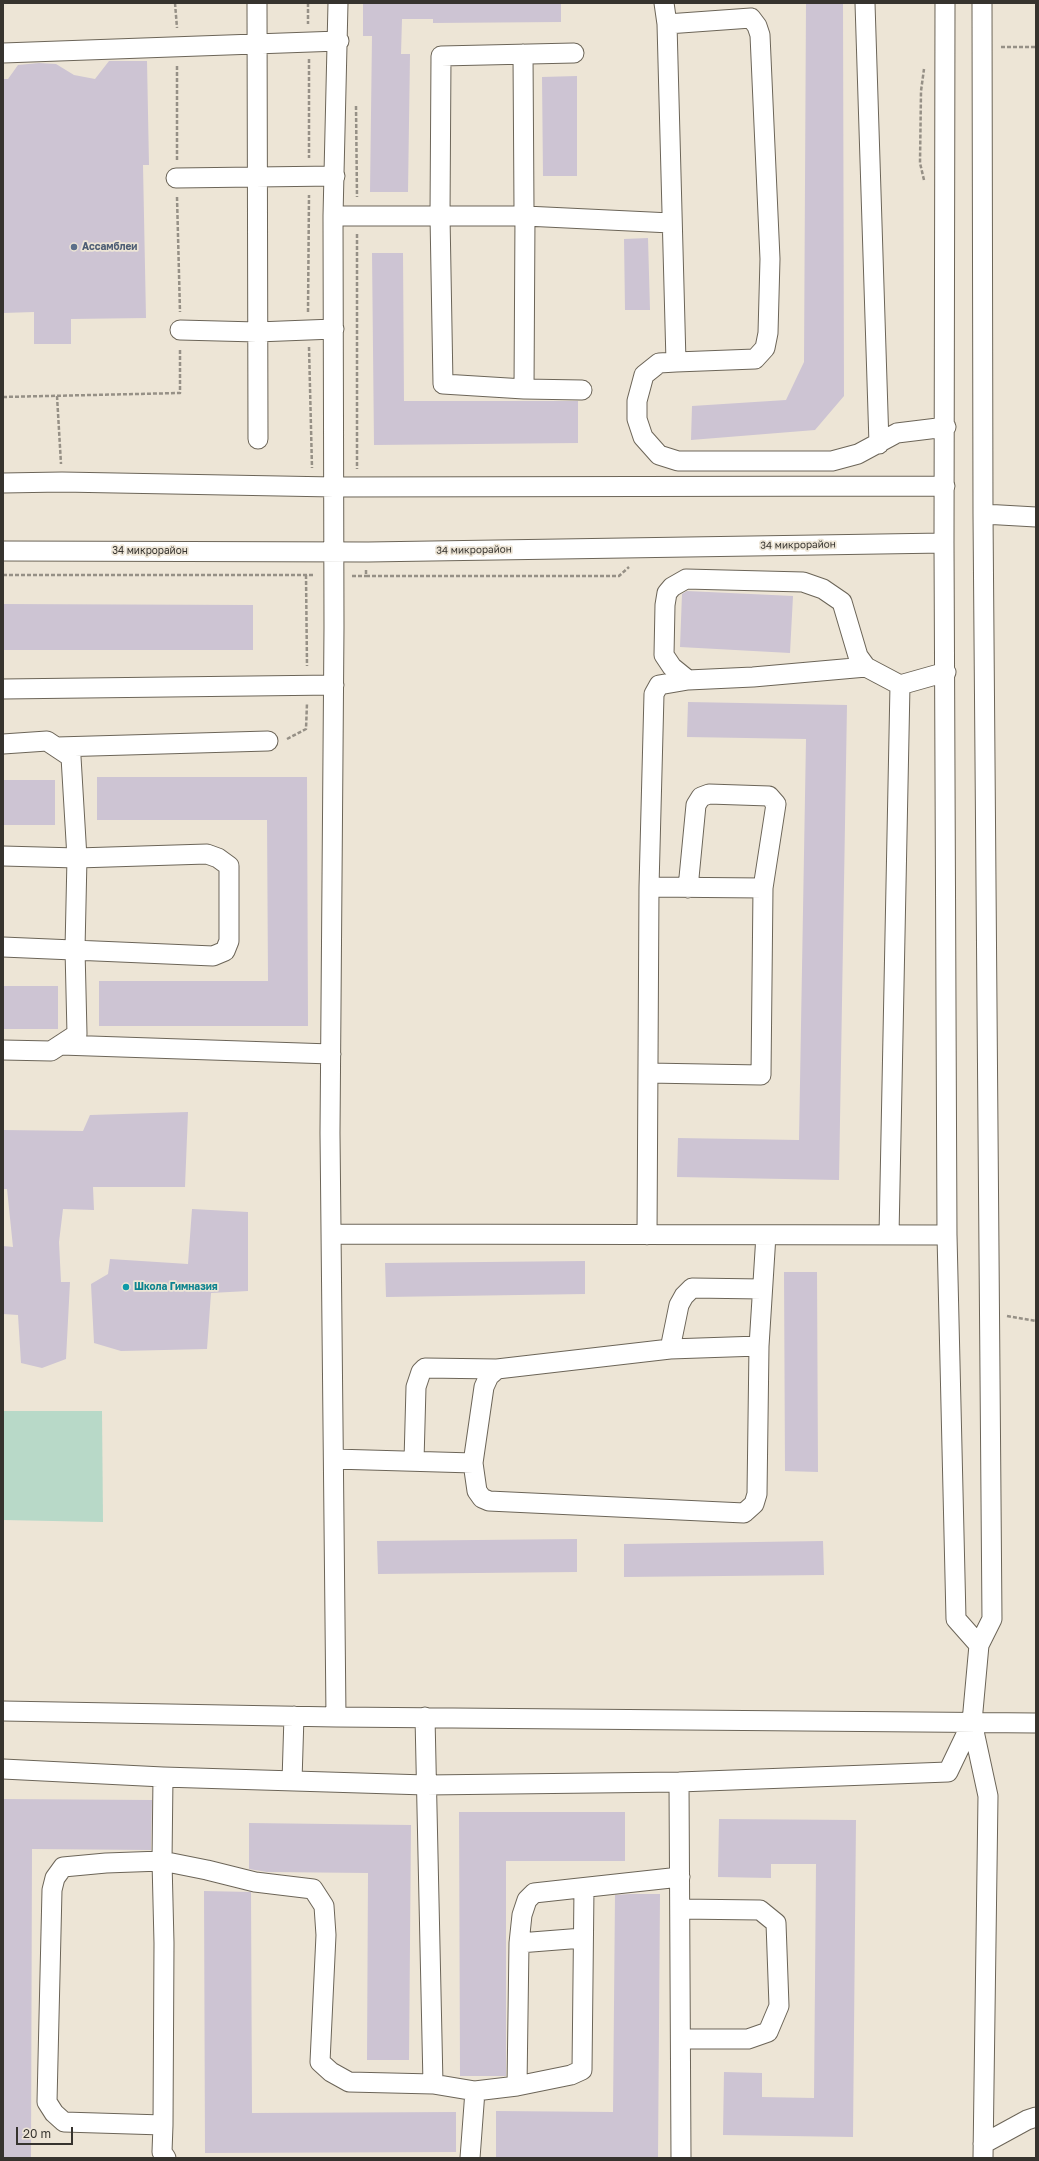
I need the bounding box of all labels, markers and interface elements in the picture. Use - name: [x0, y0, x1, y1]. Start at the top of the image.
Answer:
- place label: Ассамблеи: [82, 241, 137, 253]
- marker: Ассамблеи: [69, 242, 79, 252]
- street label: 34 микрорайон: [760, 538, 836, 552]
- street label: 34 микрорайон: [436, 543, 512, 557]
- street label: 34 микрорайон: [112, 545, 188, 557]
- place label: Школа Гимназия: [134, 1281, 218, 1293]
- marker: Школа Гимназия: [121, 1282, 131, 1292]
- scale bar: [18, 2119, 75, 2145]
- text: 20 m: [23, 2126, 51, 2141]

